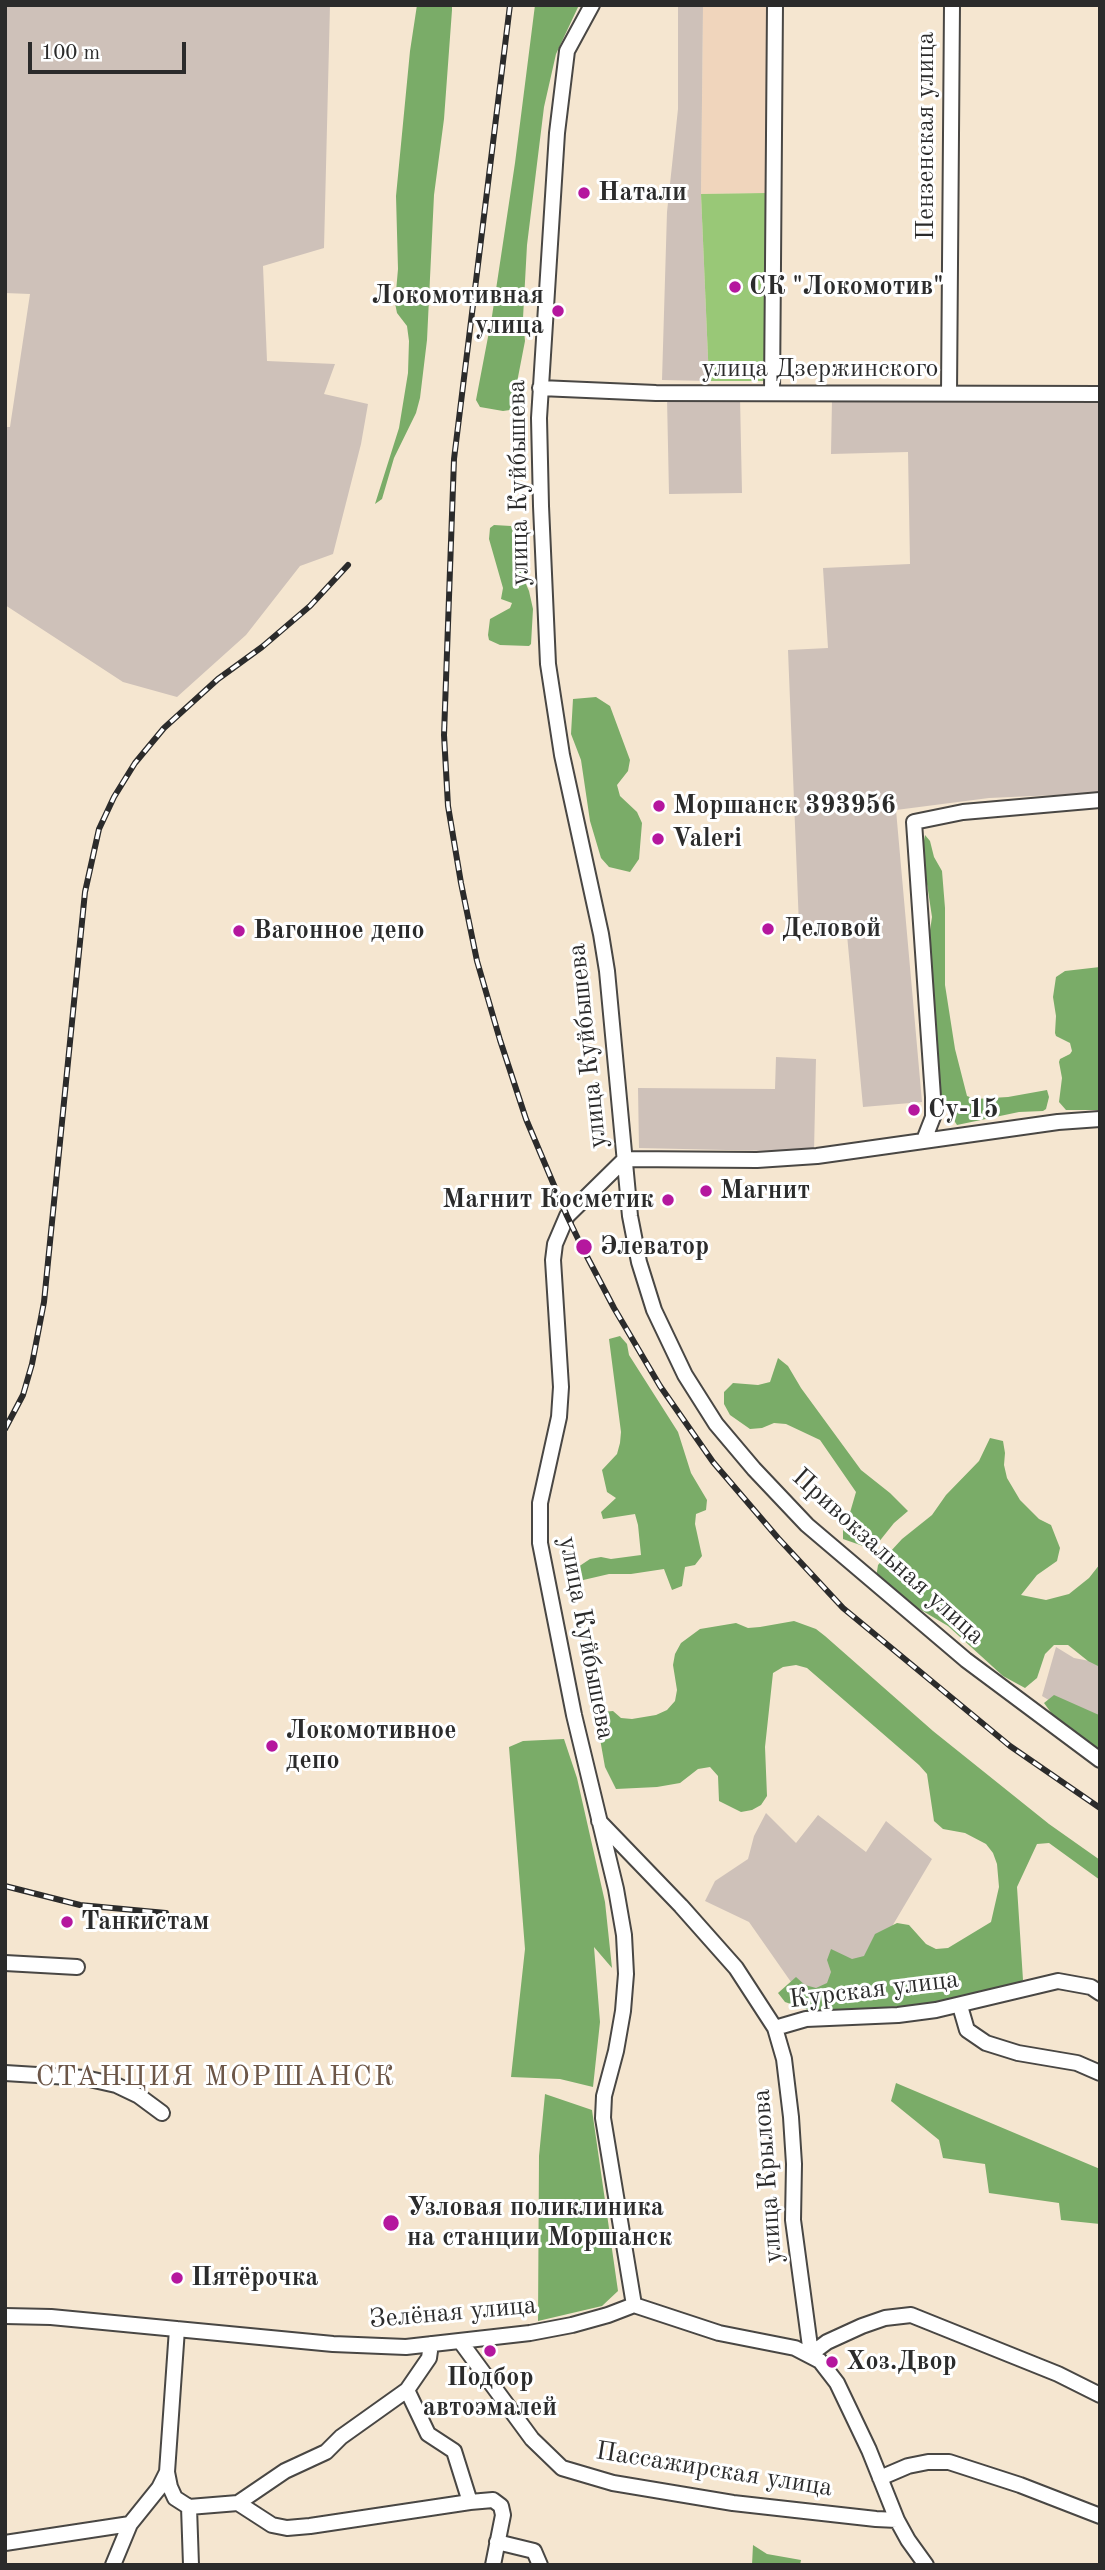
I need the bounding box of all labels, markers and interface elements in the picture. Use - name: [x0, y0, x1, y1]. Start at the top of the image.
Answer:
- scale bar: [32, 28, 189, 72]
- street label: Пензенская улица: [910, 32, 942, 240]
- text: 100 m: [41, 43, 100, 64]
- place label: Натали: [598, 177, 687, 209]
- marker: Натали: [576, 185, 592, 201]
- place label: СК "Локомотив": [749, 271, 943, 303]
- marker: СК "Локомотив": [727, 279, 743, 295]
- place label: Локомотивная улица: [372, 280, 544, 342]
- marker: Локомотивная улица: [550, 303, 566, 319]
- street label: улица Дзержинского: [702, 353, 938, 385]
- street label: улица Куйбышева: [502, 380, 536, 586]
- place label: Моршанск 393956: [673, 790, 896, 822]
- marker: Моршанск 393956: [651, 798, 667, 814]
- place label: Valeri: [672, 823, 742, 855]
- marker: Valeri: [650, 831, 666, 847]
- place label: Деловой: [782, 913, 881, 945]
- place label: Вагонное депо: [253, 915, 425, 947]
- marker: Деловой: [760, 921, 776, 937]
- marker: Вагонное депо: [231, 923, 247, 939]
- street label: улица Куйбышева: [562, 942, 614, 1150]
- place label: Су-15: [928, 1094, 999, 1126]
- marker: Су-15: [906, 1102, 922, 1118]
- place label: Магнит: [720, 1175, 810, 1207]
- marker: Магнит: [698, 1183, 714, 1199]
- place label: Магнит Косметик: [442, 1184, 654, 1216]
- marker: Магнит Косметик: [660, 1192, 676, 1208]
- place label: Элеватор: [600, 1231, 709, 1263]
- marker: Элеватор: [574, 1237, 594, 1257]
- street label: Привокзальная улица: [785, 1462, 991, 1652]
- street label: улица Куйбышева: [551, 1534, 621, 1742]
- place label: Локомотивное депо: [286, 1715, 456, 1776]
- marker: Локомотивное депо: [264, 1738, 280, 1754]
- place label: Танкистам: [81, 1906, 209, 1938]
- marker: Танкистам: [59, 1914, 75, 1930]
- street label: Курская улица: [787, 1964, 961, 2016]
- district label: СТАНЦИЯ МОРШАНСК: [38, 2061, 394, 2095]
- street label: улица Крылова: [746, 2088, 790, 2264]
- place label: Узловая поликлиника на станции Моршанск: [407, 2192, 672, 2254]
- marker: Узловая поликлиника на станции Моршанск: [381, 2213, 401, 2233]
- place label: Пятёрочка: [191, 2262, 319, 2294]
- marker: Пятёрочка: [169, 2270, 185, 2286]
- street label: Зелёная улица: [368, 2290, 538, 2336]
- marker: Подбор автоэмалей: [482, 2343, 498, 2359]
- place label: Хоз.Двор: [846, 2346, 957, 2378]
- marker: Хоз.Двор: [824, 2354, 840, 2370]
- place label: Подбор автоэмалей: [423, 2362, 557, 2424]
- street label: Пассажирская улица: [593, 2436, 835, 2504]

